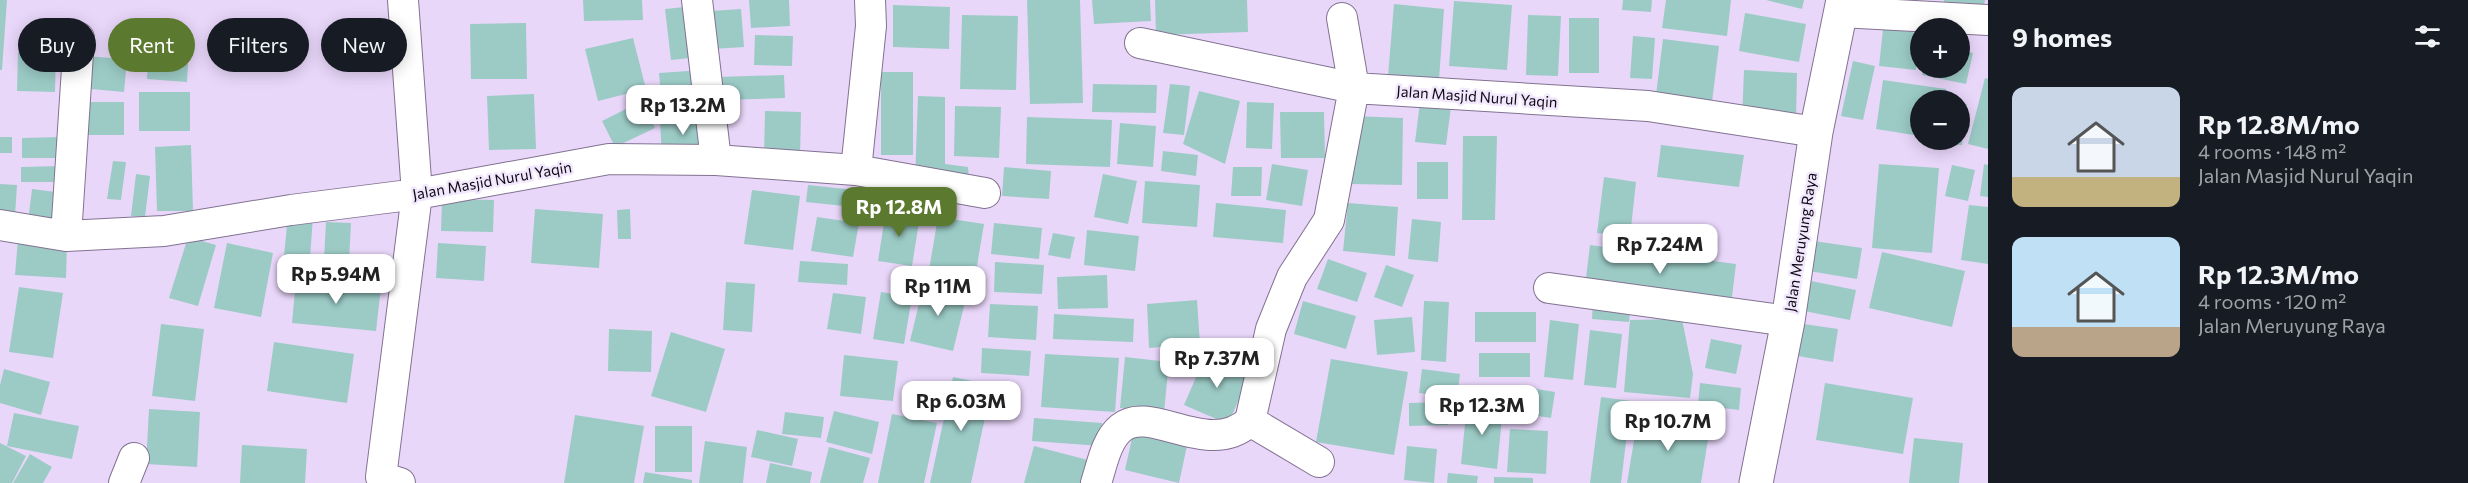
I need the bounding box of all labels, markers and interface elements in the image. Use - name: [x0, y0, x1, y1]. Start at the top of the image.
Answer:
- chip: Buy: [18, 18, 96, 72]
- chip: Rent: [108, 18, 195, 72]
- chip: Filters: [207, 18, 309, 72]
- chip: New: [321, 18, 407, 72]
- map controls: [1910, 18, 1970, 150]
- button: +: [1910, 18, 1970, 78]
- icon: filters: [2411, 20, 2444, 53]
- text: 9 homes: [2012, 21, 2112, 52]
- street label: Jalan Masjid Nurul Yaqin: [1396, 81, 1558, 111]
- pin: Rp 13.2M: [621, 85, 745, 136]
- button: −: [1910, 90, 1970, 150]
- text: Rp 13.2M: [640, 92, 726, 116]
- text: Rp 12.8M/mo: [2198, 108, 2360, 139]
- icon: home: [2060, 111, 2132, 183]
- text: 4 rooms · 148 m²: [2198, 139, 2346, 163]
- street label: Jalan Masjid Nurul Yaqin: [411, 157, 573, 203]
- text: Jalan Masjid Nurul Yaqin: [2198, 163, 2413, 187]
- street label: Jalan Meruyung Raya: [1780, 171, 1820, 313]
- pin: Rp 12.8M: [837, 187, 961, 238]
- text: Rp 12.8M: [856, 194, 942, 218]
- pin: Rp 7.24M: [1598, 224, 1722, 275]
- text: Rp 7.24M: [1617, 231, 1703, 255]
- pin: Rp 5.94M: [274, 254, 398, 305]
- text: Rp 12.3M/mo: [2198, 258, 2359, 289]
- text: Rp 5.94M: [291, 261, 381, 285]
- icon: home: [2060, 261, 2132, 333]
- pin: Rp 11M: [889, 266, 987, 317]
- text: Rp 11M: [905, 273, 971, 297]
- text: 4 rooms · 120 m²: [2198, 289, 2346, 313]
- text: Jalan Meruyung Raya: [2198, 313, 2386, 337]
- pin: Rp 7.37M: [1155, 338, 1279, 389]
- text: Rp 7.37M: [1174, 345, 1260, 369]
- pin: Rp 6.03M: [899, 381, 1023, 432]
- pin: Rp 12.3M: [1420, 385, 1544, 436]
- text: Rp 6.03M: [916, 388, 1006, 412]
- text: Rp 12.3M: [1439, 392, 1525, 416]
- pin: Rp 10.7M: [1606, 401, 1730, 452]
- text: Rp 10.7M: [1625, 408, 1711, 432]

